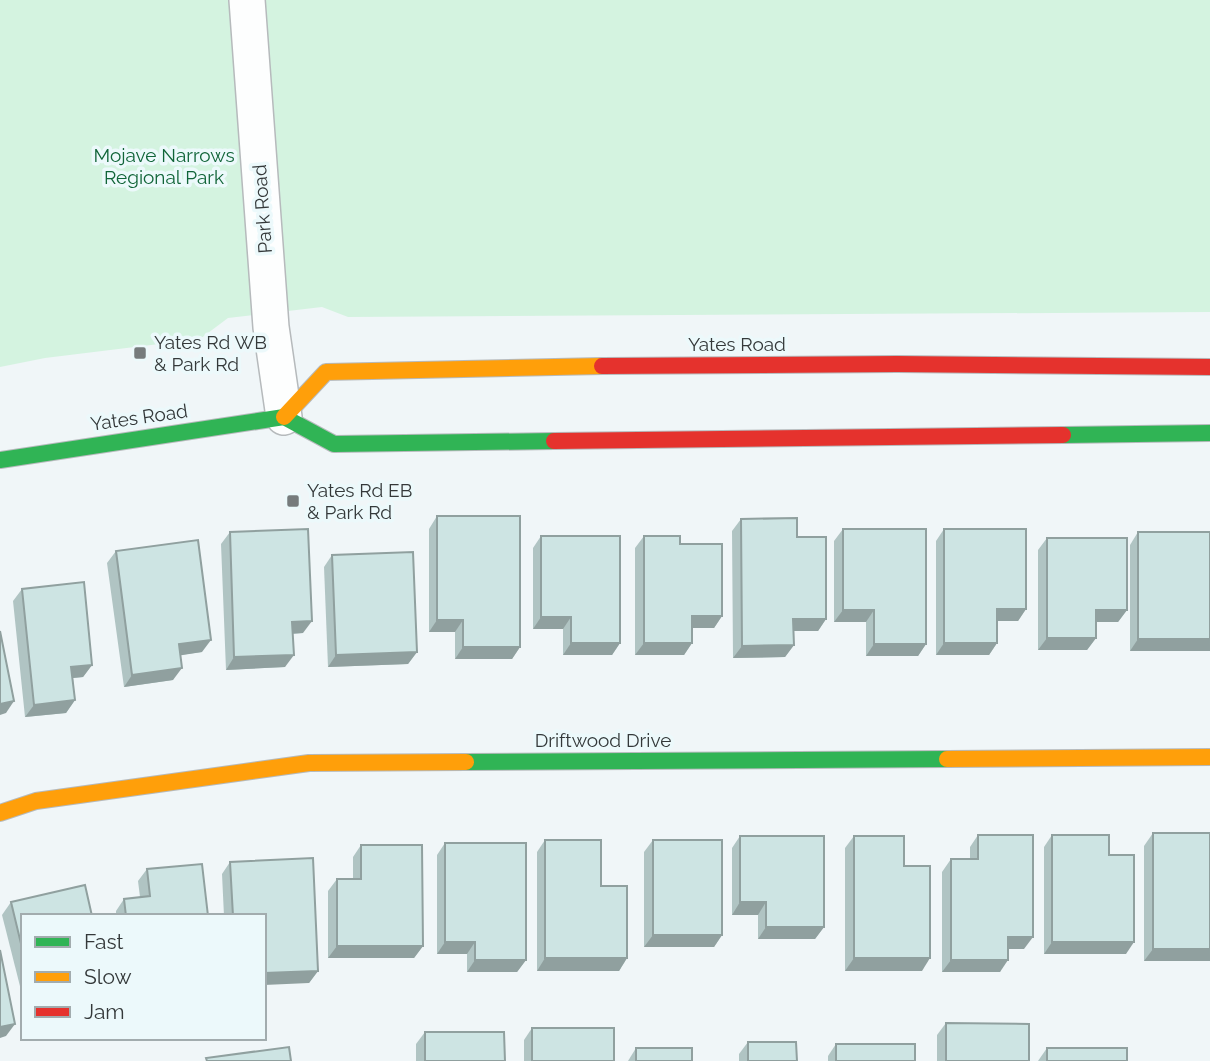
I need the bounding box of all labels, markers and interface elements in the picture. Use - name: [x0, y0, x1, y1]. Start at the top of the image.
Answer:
- park label: Mojave Narrows Regional Park: [93, 144, 235, 188]
- street label: Park Road: [248, 164, 276, 254]
- place label: Yates Rd WB & Park Rd: [154, 331, 267, 375]
- street label: Yates Road: [688, 333, 786, 355]
- marker: Yates Rd WB & Park Rd: [132, 345, 148, 361]
- street label: Yates Road: [89, 399, 189, 435]
- place label: Yates Rd EB & Park Rd: [307, 479, 412, 523]
- marker: Yates Rd EB & Park Rd: [285, 493, 301, 509]
- street label: Driftwood Drive: [535, 729, 671, 751]
- legend: [21, 914, 266, 1040]
- text: Fast: [84, 929, 124, 954]
- text: Slow: [84, 964, 132, 989]
- text: Jam: [84, 999, 125, 1024]

